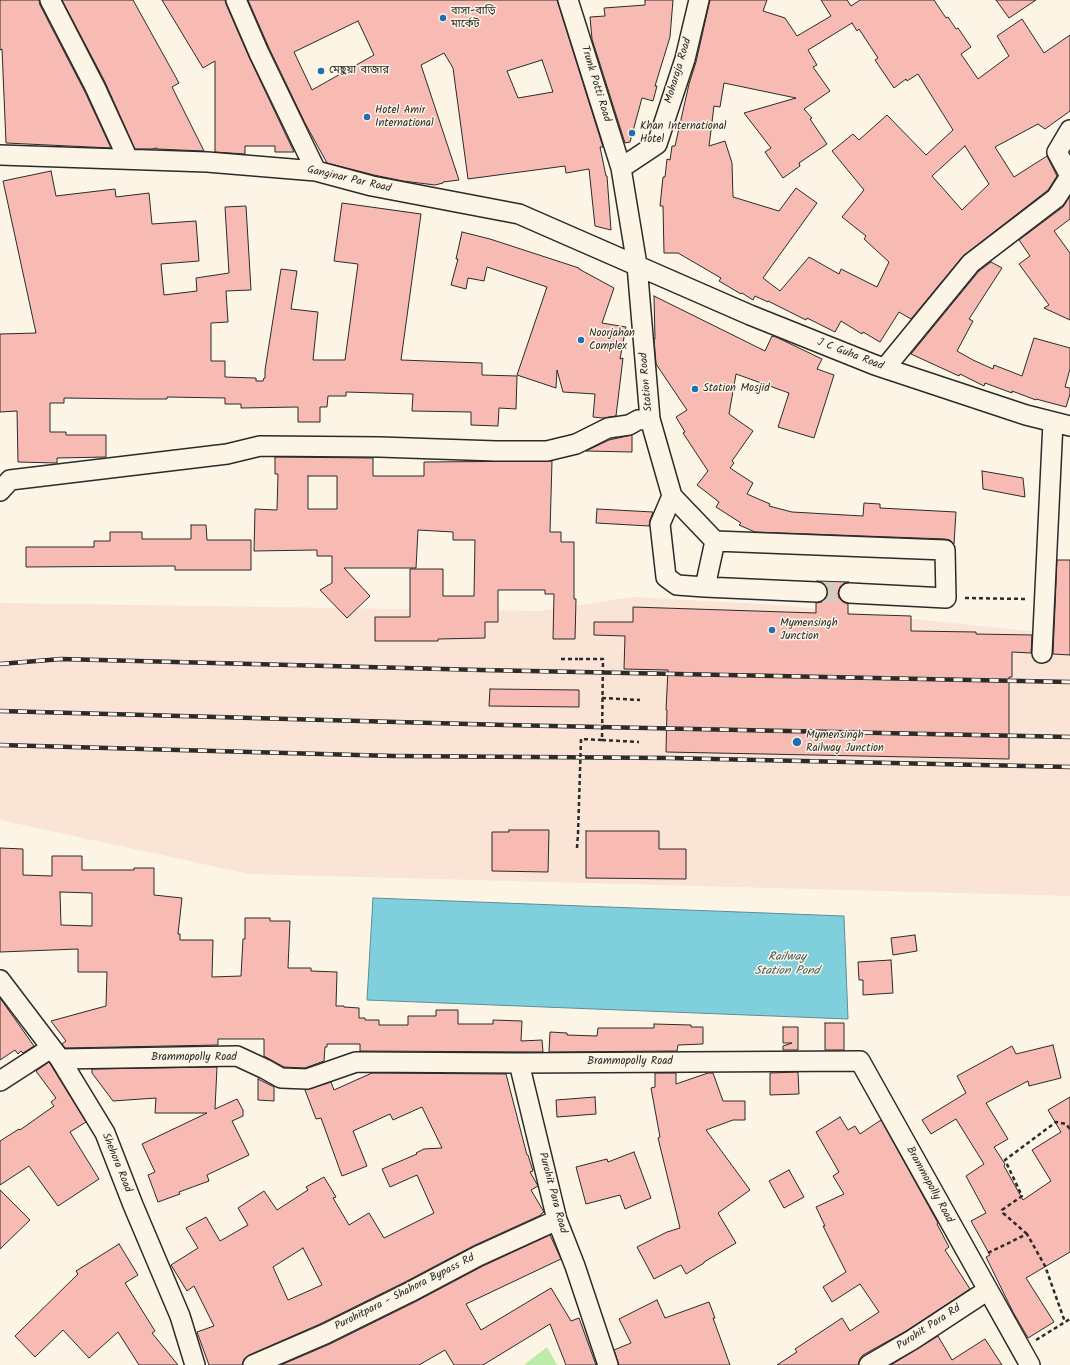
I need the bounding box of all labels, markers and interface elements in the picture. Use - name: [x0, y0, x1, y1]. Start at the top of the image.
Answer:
- place label: বাসা-বাড়ি মার্কেট: [451, 5, 496, 31]
- marker: বাসা-বাড়ি মার্কেট: [438, 13, 448, 23]
- street label: Moharaja Road: [663, 37, 695, 105]
- street label: Trunk Potti Road: [577, 44, 613, 124]
- place label: মেছুয়া বাজার: [329, 64, 389, 78]
- marker: মেছুয়া বাজার: [316, 66, 326, 76]
- place label: Hotel Amir International: [375, 104, 434, 130]
- marker: Hotel Amir International: [362, 112, 372, 122]
- place label: Khan International Hotel: [640, 120, 727, 146]
- marker: Khan International Hotel: [627, 128, 637, 138]
- street label: Ganginar Par Road: [306, 164, 392, 196]
- place label: Noorjahan Complex: [589, 327, 635, 353]
- marker: Noorjahan Complex: [576, 335, 586, 345]
- street label: J C Guha Road: [815, 336, 885, 374]
- street label: Station Road: [638, 352, 656, 412]
- place label: Station Mosjid: [703, 382, 770, 396]
- marker: Station Mosjid: [690, 384, 700, 394]
- place label: Mymensingh Junction: [780, 617, 838, 643]
- marker: Mymensingh Junction: [767, 625, 777, 635]
- place label: Mymensingh Railway Junction: [806, 729, 884, 755]
- marker: Mymensingh Railway Junction: [791, 736, 803, 748]
- water label: Railway Station Pond: [754, 951, 820, 979]
- street label: Brammopolly Road: [151, 1051, 237, 1065]
- street label: Brammopolly Road: [587, 1055, 673, 1069]
- street label: Shehora Road: [98, 1131, 134, 1195]
- street label: Brammopolly Road: [902, 1144, 956, 1226]
- street label: Purohit Para Road: [535, 1151, 569, 1235]
- street label: Purohitpara - Shahora Bypass Rd: [333, 1252, 477, 1334]
- street label: Purohit Para Rd: [895, 1302, 963, 1354]

